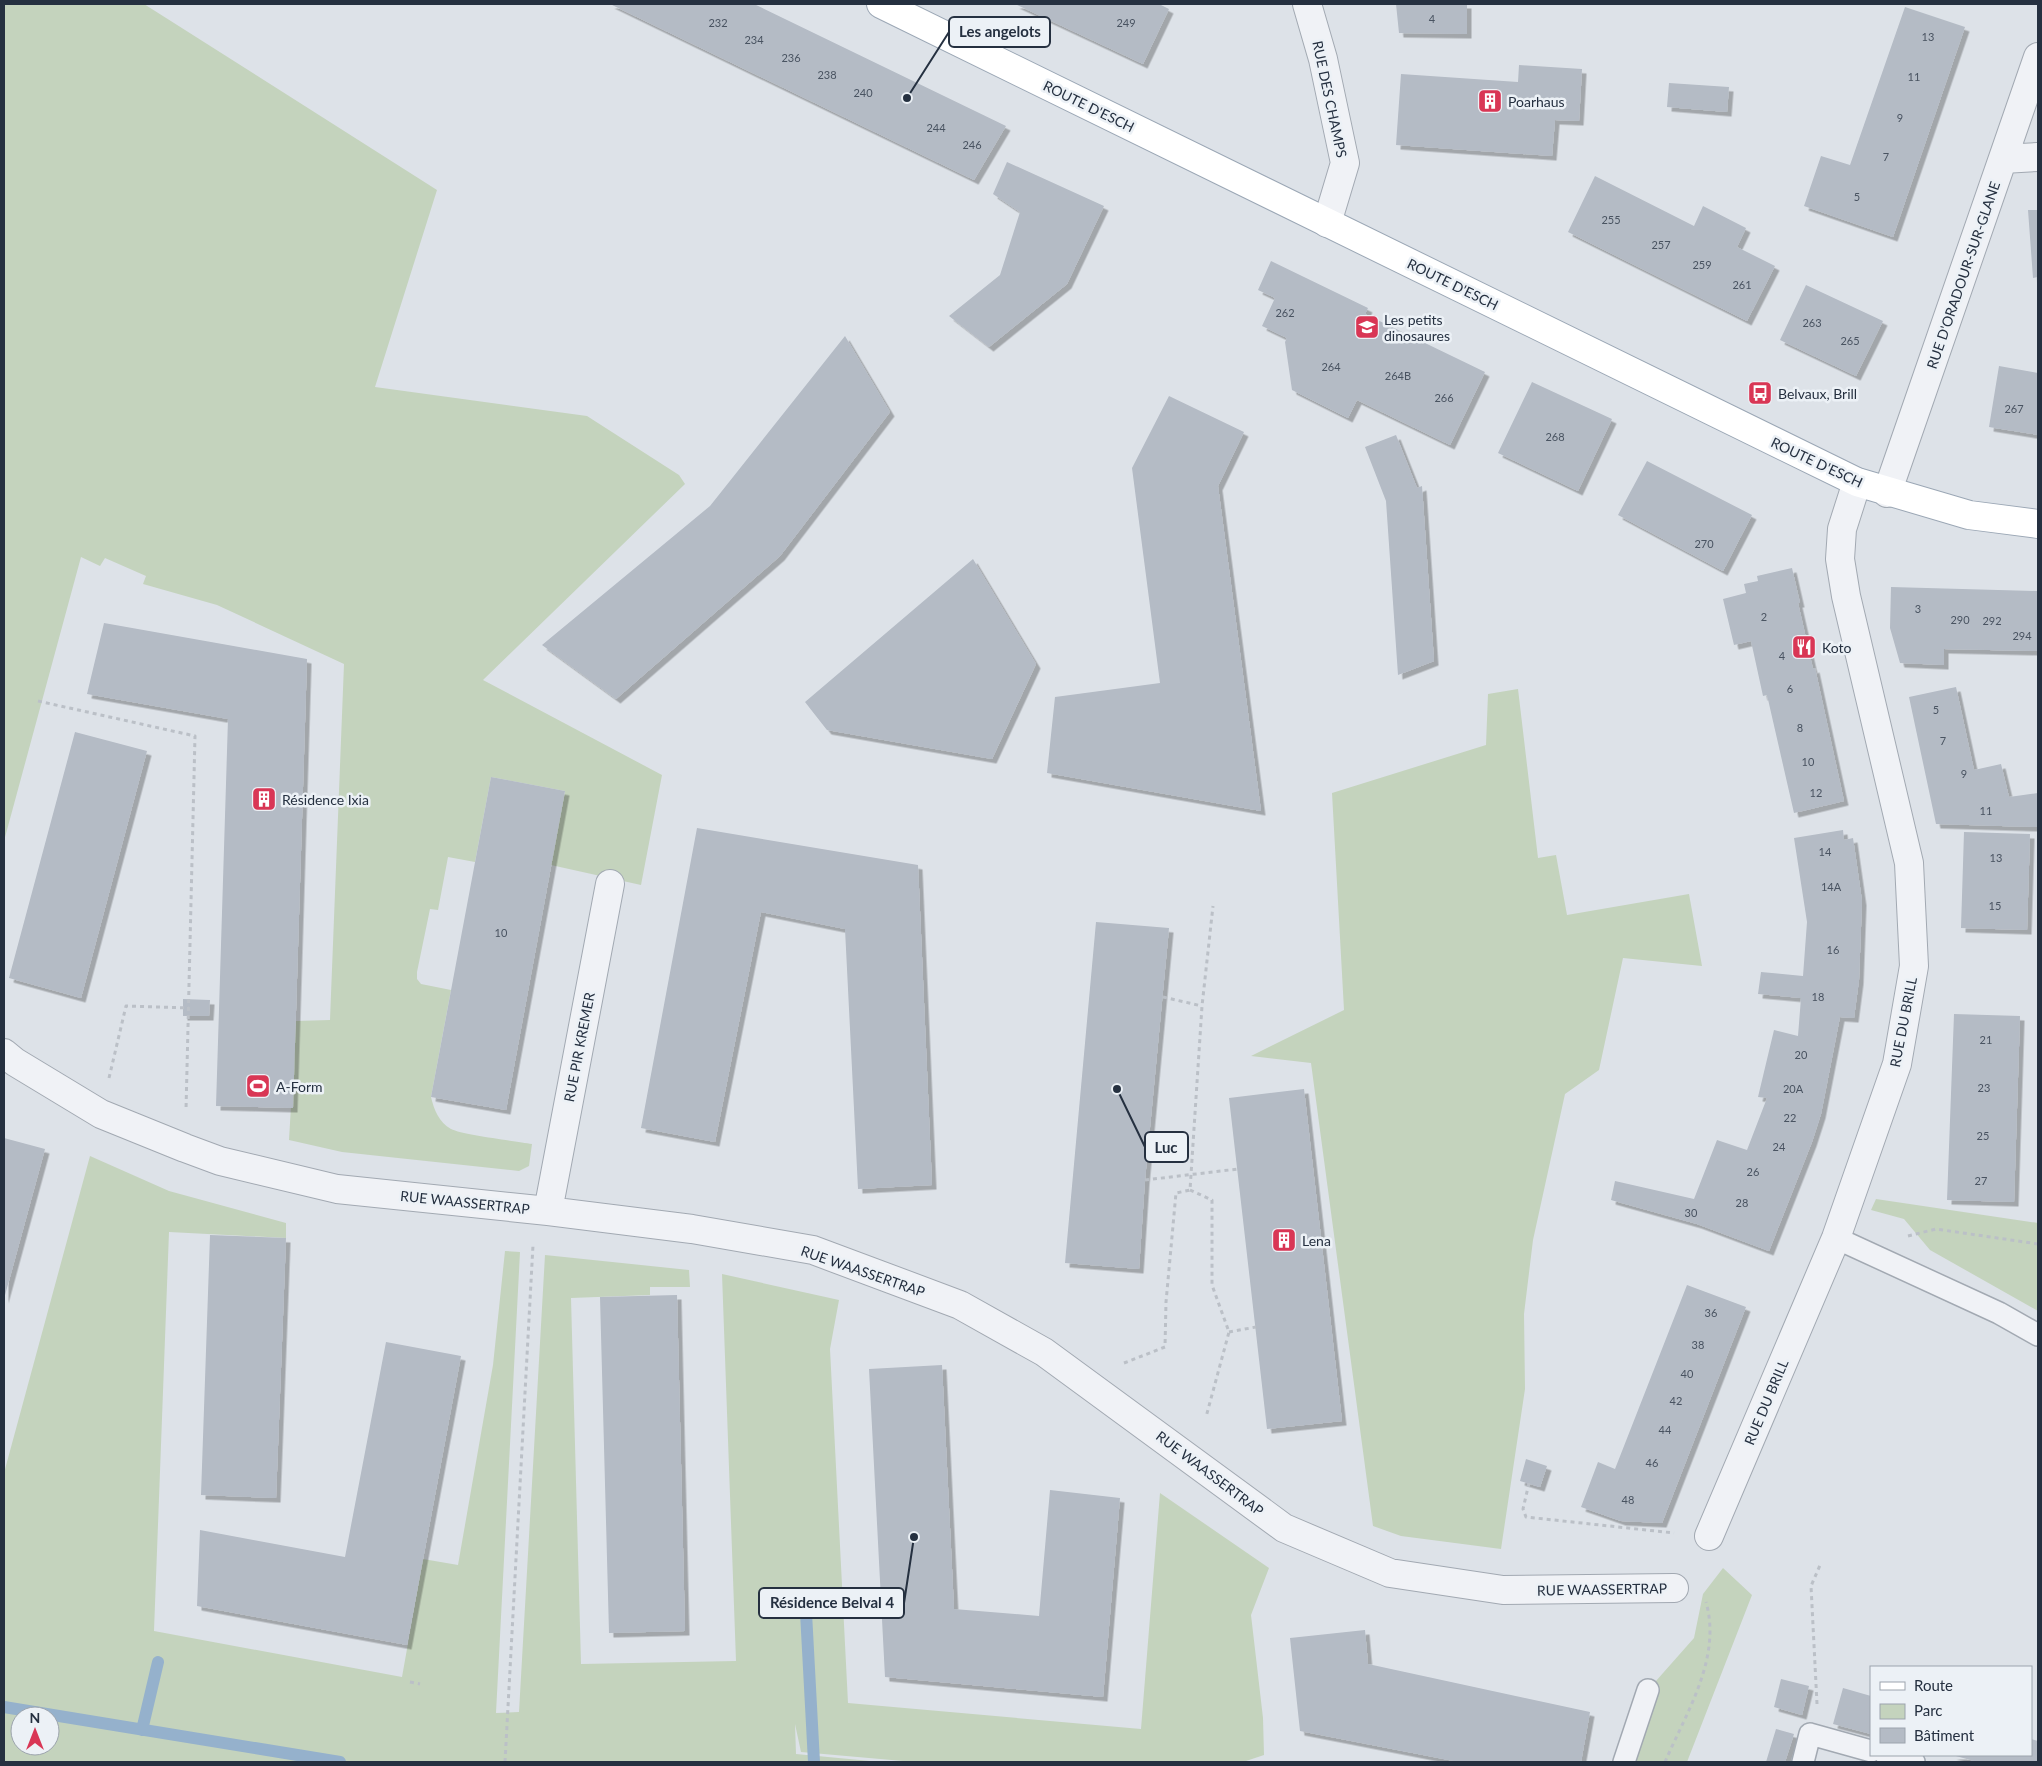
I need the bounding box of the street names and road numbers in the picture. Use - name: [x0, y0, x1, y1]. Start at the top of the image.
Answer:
- street label: RUE DES CHAMPS: [1309, 39, 1351, 159]
- street label: ROUTE D'ESCH: [1041, 77, 1137, 135]
- street label: RUE D'ORADOUR-SUR-GLANE: [1923, 179, 2003, 371]
- street label: ROUTE D'ESCH: [1405, 255, 1501, 313]
- street label: ROUTE D'ESCH: [1768, 433, 1866, 491]
- street label: RUE DU BRILL: [1886, 976, 1920, 1068]
- street label: RUE PIR KREMER: [560, 991, 598, 1103]
- street label: RUE WAASSERTRAP: [399, 1187, 531, 1217]
- street label: RUE WAASSERTRAP: [799, 1242, 927, 1300]
- street label: RUE DU BRILL: [1740, 1357, 1792, 1447]
- street label: RUE WAASSERTRAP: [1153, 1427, 1267, 1519]
- street label: RUE WAASSERTRAP: [1537, 1579, 1667, 1599]

